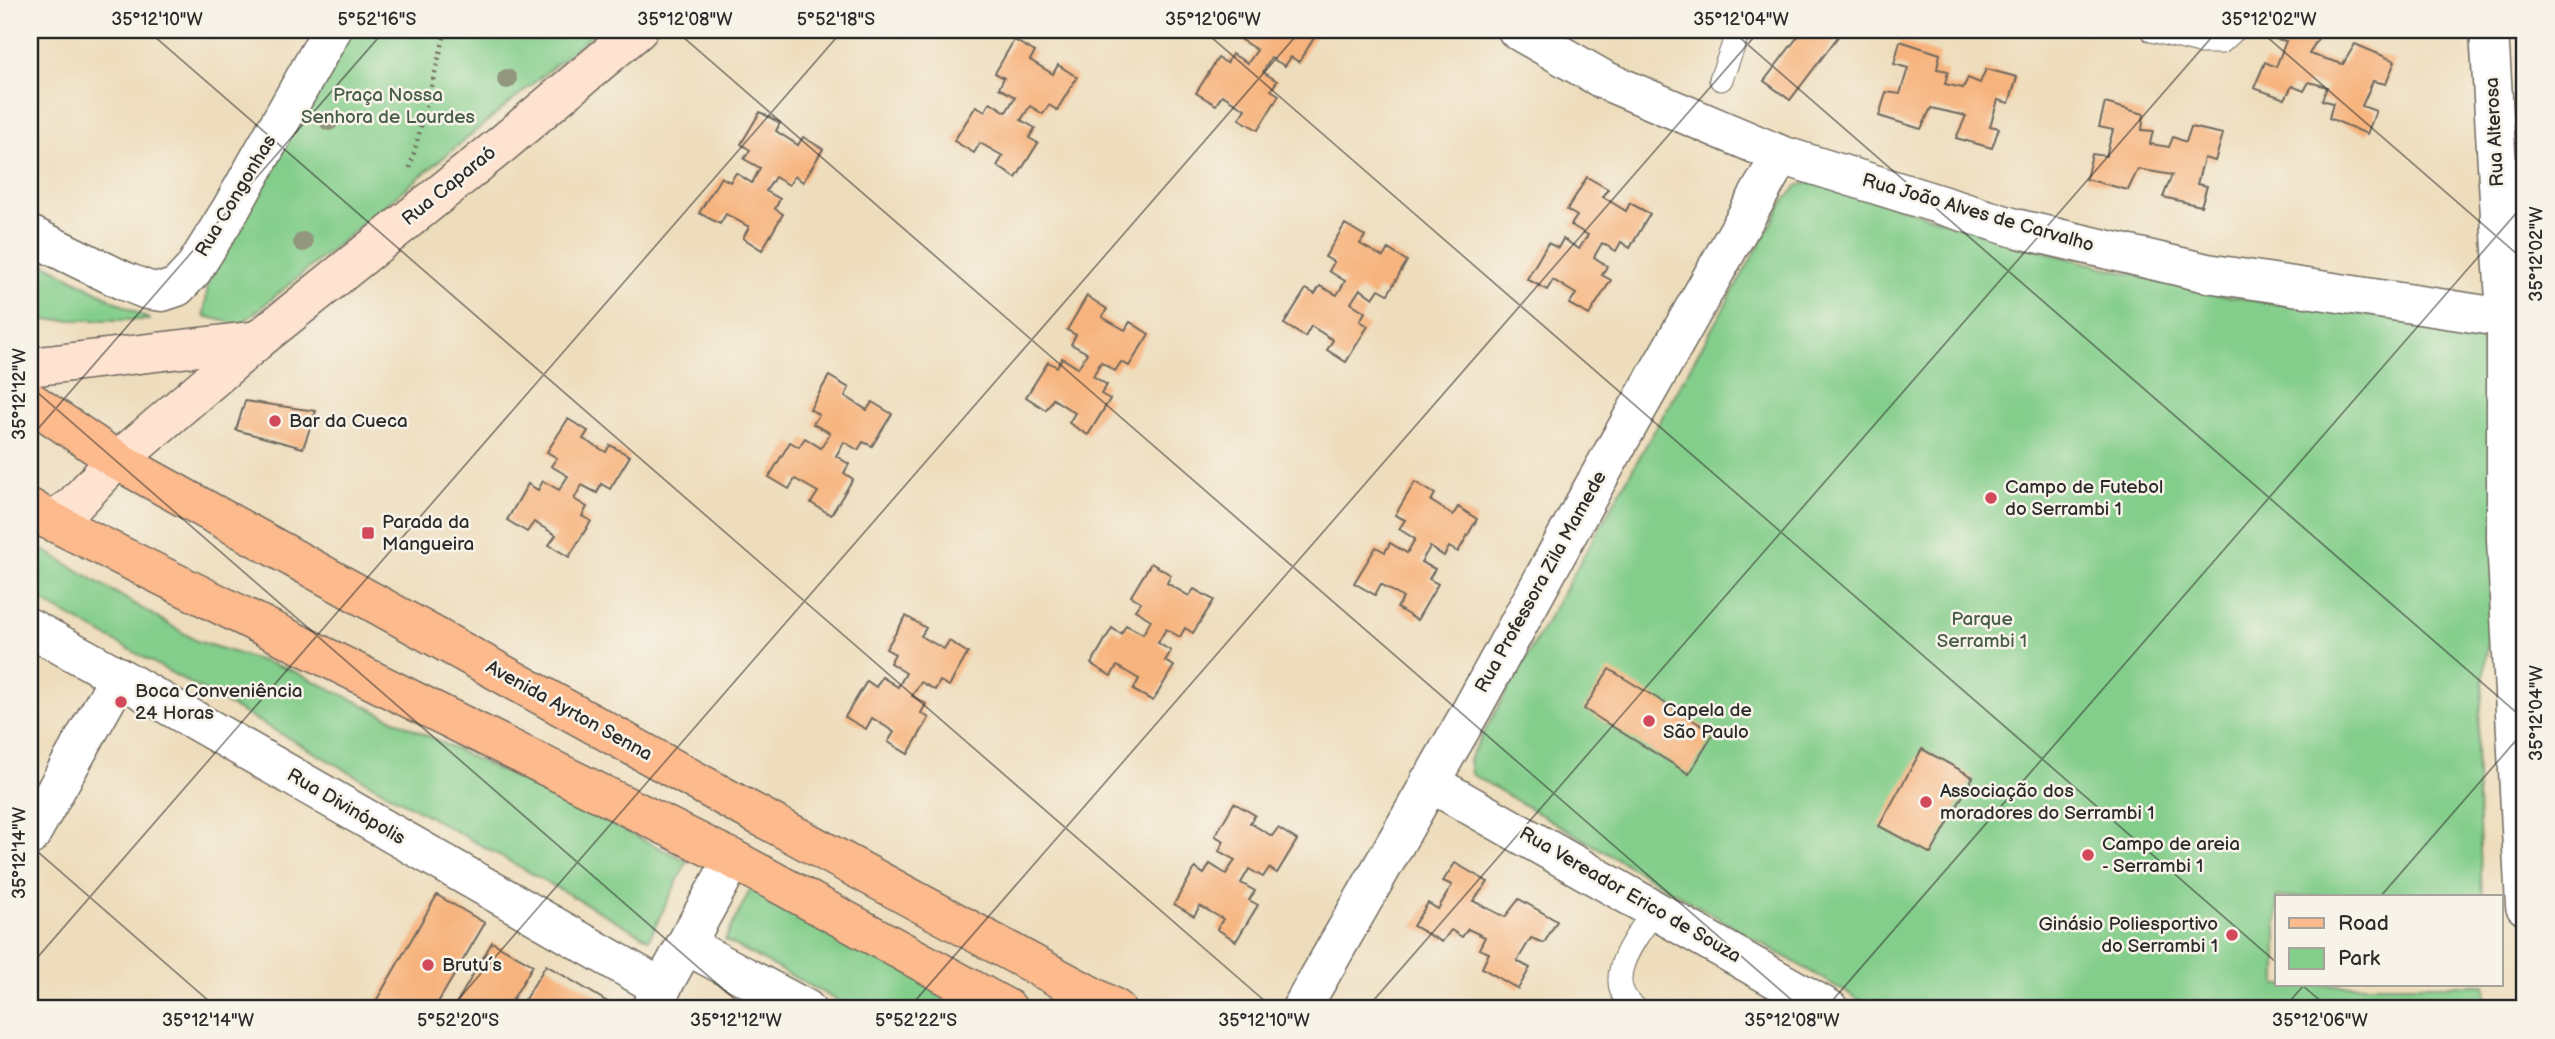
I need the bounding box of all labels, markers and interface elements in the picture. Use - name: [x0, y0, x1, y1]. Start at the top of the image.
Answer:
- text: 35°12'10"W: [111, 9, 203, 30]
- text: 5°52'16"S: [338, 9, 417, 30]
- text: 35°12'08"W: [637, 9, 733, 30]
- text: 5°52'18"S: [797, 9, 875, 30]
- text: 35°12'06"W: [1165, 9, 1261, 30]
- text: 35°12'04"W: [1693, 9, 1789, 30]
- text: 35°12'02"W: [2221, 9, 2317, 30]
- street label: Rua Alterosa: [2481, 77, 2509, 187]
- park label: Praça Nossa Senhora de Lourdes: [301, 84, 475, 129]
- street label: Rua Congonhas: [191, 131, 281, 261]
- street label: Rua Caparaó: [397, 141, 501, 231]
- street label: Rua João Alves de Carvalho: [1859, 169, 2097, 257]
- text: 35°12'02"W: [2526, 206, 2547, 302]
- text: 35°12'12"W: [9, 348, 30, 440]
- place label: Bar da Cueca: [289, 410, 408, 433]
- marker: Bar da Cueca: [267, 413, 283, 429]
- street label: Rua Professora Zila Mamede: [1470, 467, 1612, 697]
- place label: Campo de Futebol do Serrambi 1: [2005, 476, 2163, 521]
- marker: Campo de Futebol do Serrambi 1: [1983, 490, 1999, 506]
- place label: Parada da Mangueira: [382, 511, 474, 556]
- marker: Parada da Mangueira: [360, 525, 376, 541]
- park label: Parque Serrambi 1: [1937, 608, 2027, 653]
- street label: Avenida Ayrton Senna: [482, 656, 656, 766]
- text: 35°12'04"W: [2526, 665, 2547, 761]
- place label: Boca Conveniência 24 Horas: [135, 680, 303, 725]
- marker: Boca Conveniência 24 Horas: [113, 694, 129, 710]
- place label: Capela de São Paulo: [1663, 699, 1752, 744]
- marker: Capela de São Paulo: [1641, 713, 1657, 729]
- street label: Rua Divinópolis: [283, 764, 409, 850]
- place label: Associação dos moradores do Serrambi 1: [1940, 780, 2155, 825]
- marker: Associação dos moradores do Serrambi 1: [1918, 794, 1934, 810]
- text: 35°12'14"W: [9, 806, 30, 899]
- street label: Rua Vereador Erico de Souza: [1515, 822, 1745, 968]
- place label: Campo de areia - Serrambi 1: [2102, 833, 2240, 878]
- marker: Campo de areia - Serrambi 1: [2080, 847, 2096, 863]
- legend: [2275, 895, 2502, 986]
- text: Road: [2338, 911, 2389, 936]
- place label: Ginásio Poliesportivo do Serrambi 1: [2039, 913, 2218, 958]
- marker: Ginásio Poliesportivo do Serrambi 1: [2224, 927, 2240, 943]
- text: Park: [2338, 946, 2381, 971]
- place label: Brutu´s: [442, 954, 502, 977]
- marker: Brutu´s: [420, 957, 436, 973]
- text: 35°12'14"W: [162, 1010, 255, 1031]
- text: 5°52'20"S: [417, 1010, 499, 1031]
- text: 35°12'12"W: [690, 1010, 782, 1031]
- text: 5°52'22"S: [875, 1010, 957, 1031]
- text: 35°12'10"W: [1218, 1010, 1310, 1031]
- text: 35°12'08"W: [1744, 1010, 1840, 1031]
- text: 35°12'06"W: [2272, 1010, 2368, 1031]

